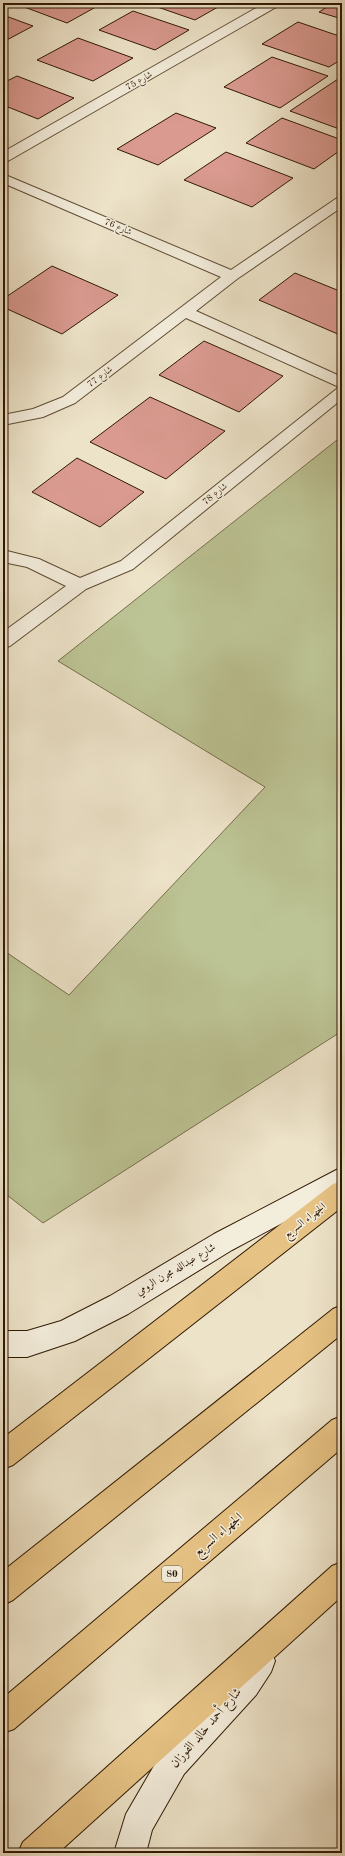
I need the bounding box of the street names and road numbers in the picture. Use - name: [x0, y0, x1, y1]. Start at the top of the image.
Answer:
- street label: شارع 75: [124, 70, 155, 94]
- street label: شارع 76: [102, 217, 133, 239]
- street label: شارع 77: [86, 365, 115, 391]
- street label: شارع 78: [201, 482, 230, 508]
- street label: الجهراء السريع: [282, 1201, 330, 1243]
- street label: شارع عبدالله مجرن الرومي: [134, 1241, 219, 1301]
- street label: الجهراء السريع: [191, 1511, 248, 1563]
- road number: 80: [162, 1566, 182, 1582]
- street label: شارع أحمد خالد الفوزان: [166, 1684, 247, 1773]

